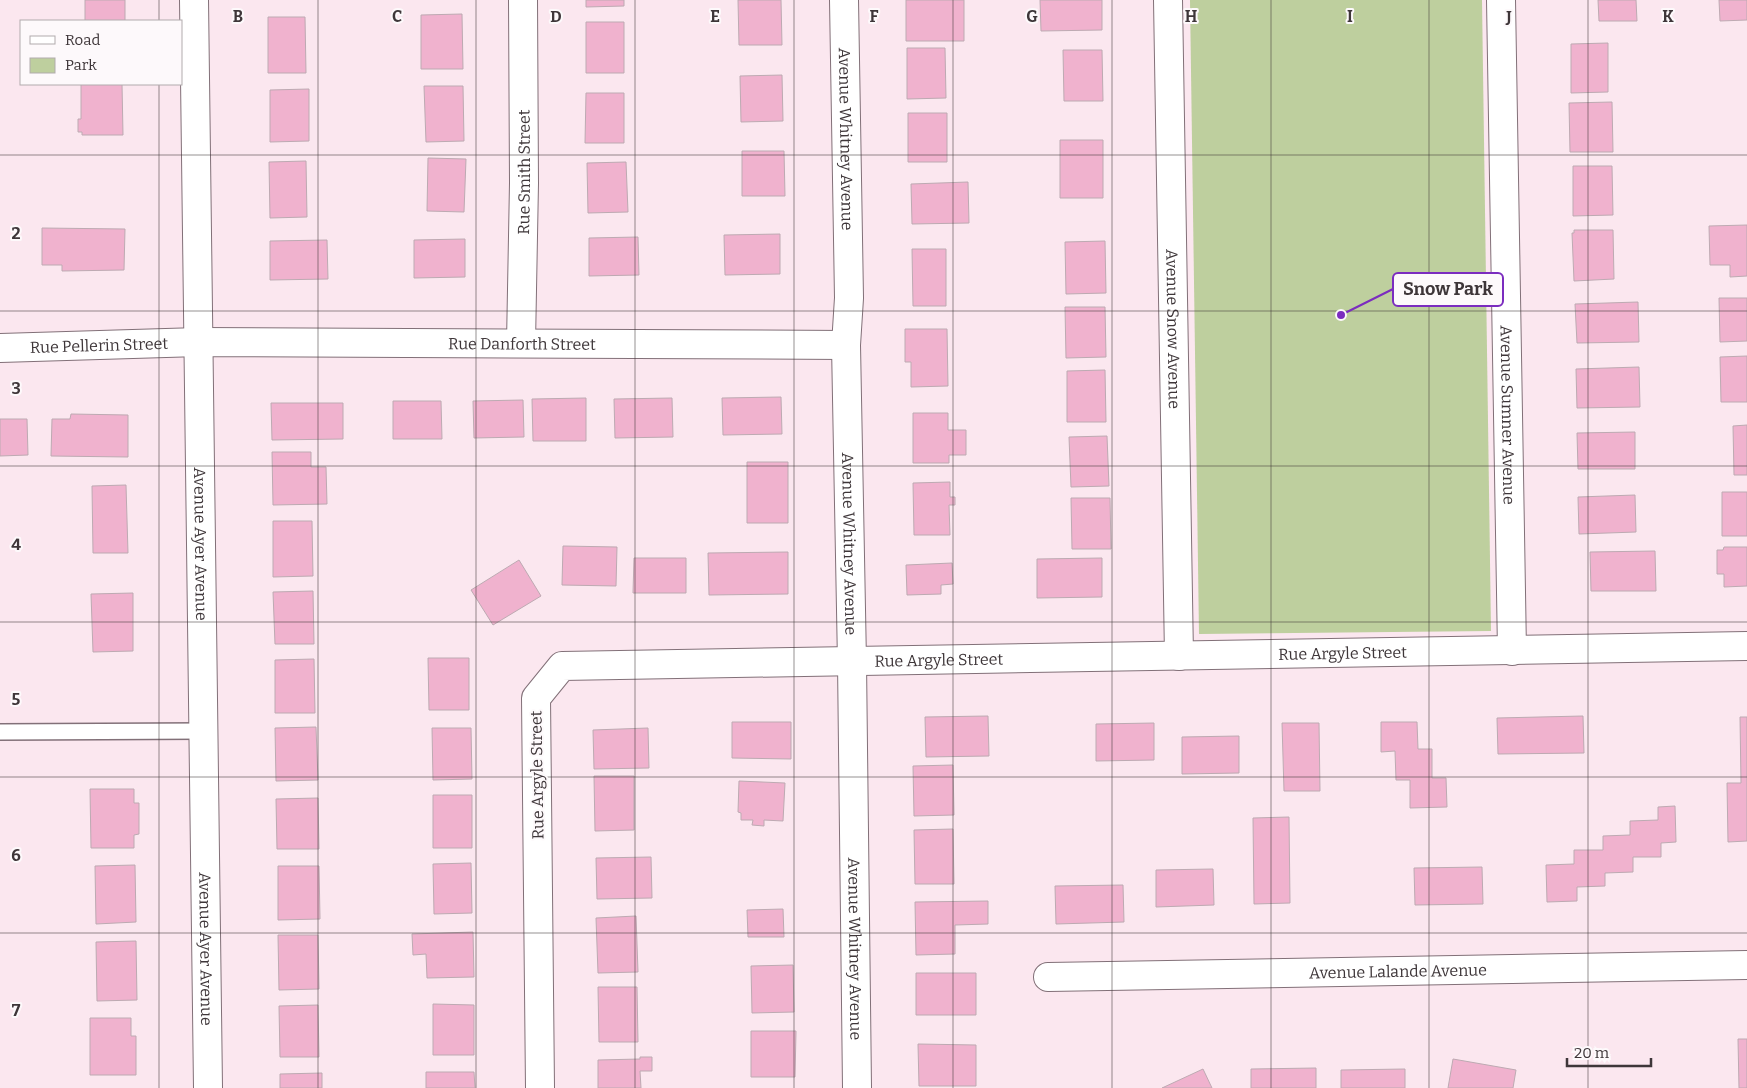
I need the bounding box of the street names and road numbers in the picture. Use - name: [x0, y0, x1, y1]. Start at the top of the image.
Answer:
- street label: Avenue Whitney Avenue: [835, 47, 857, 231]
- street label: Rue Smith Street: [514, 109, 534, 235]
- street label: Avenue Snow Avenue: [1163, 249, 1184, 409]
- street label: Avenue Sumner Avenue: [1497, 325, 1519, 505]
- street label: Rue Pellerin Street: [30, 333, 169, 357]
- street label: Rue Danforth Street: [448, 334, 596, 353]
- street label: Avenue Whitney Avenue: [839, 452, 861, 635]
- street label: Avenue Ayer Avenue: [191, 467, 211, 621]
- street label: Rue Argyle Street: [1278, 642, 1407, 663]
- street label: Rue Argyle Street: [874, 649, 1003, 670]
- street label: Rue Argyle Street: [526, 710, 548, 840]
- street label: Avenue Whitney Avenue: [845, 857, 866, 1040]
- street label: Avenue Ayer Avenue: [196, 872, 217, 1026]
- street label: Avenue Lalande Avenue: [1309, 960, 1487, 982]

